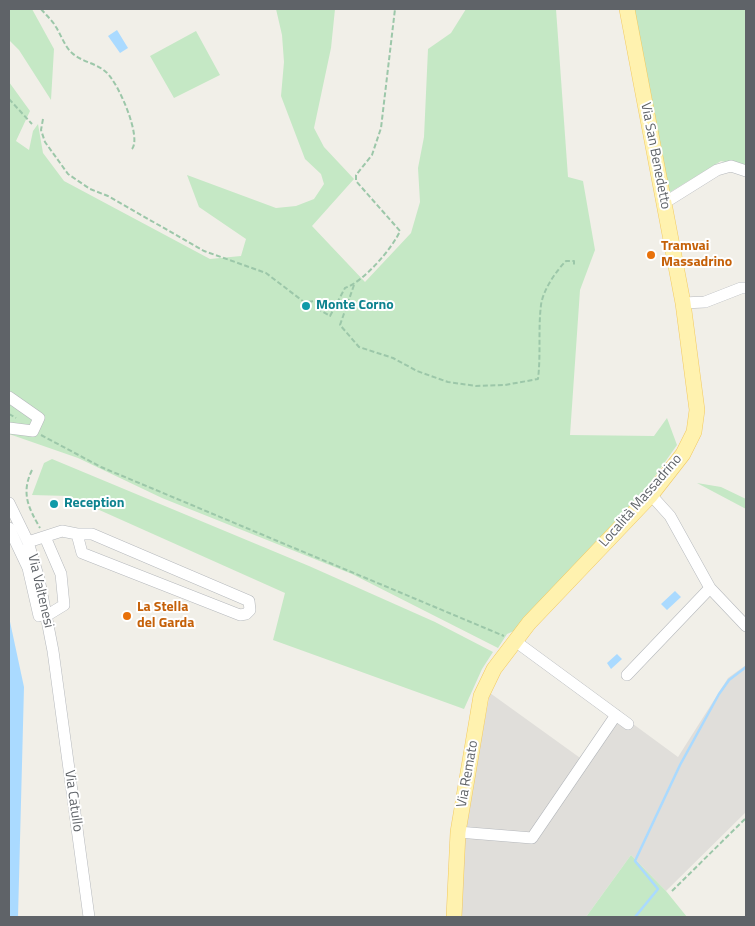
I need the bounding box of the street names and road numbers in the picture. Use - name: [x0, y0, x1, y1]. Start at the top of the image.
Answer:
- street label: Via San Benedetto: [636, 101, 674, 211]
- street label: Località Massadrino: [596, 451, 686, 551]
- street label: Via Valtenesi: [23, 552, 57, 630]
- street label: Via Remato: [454, 739, 482, 809]
- street label: Via Catullo: [60, 769, 86, 833]

